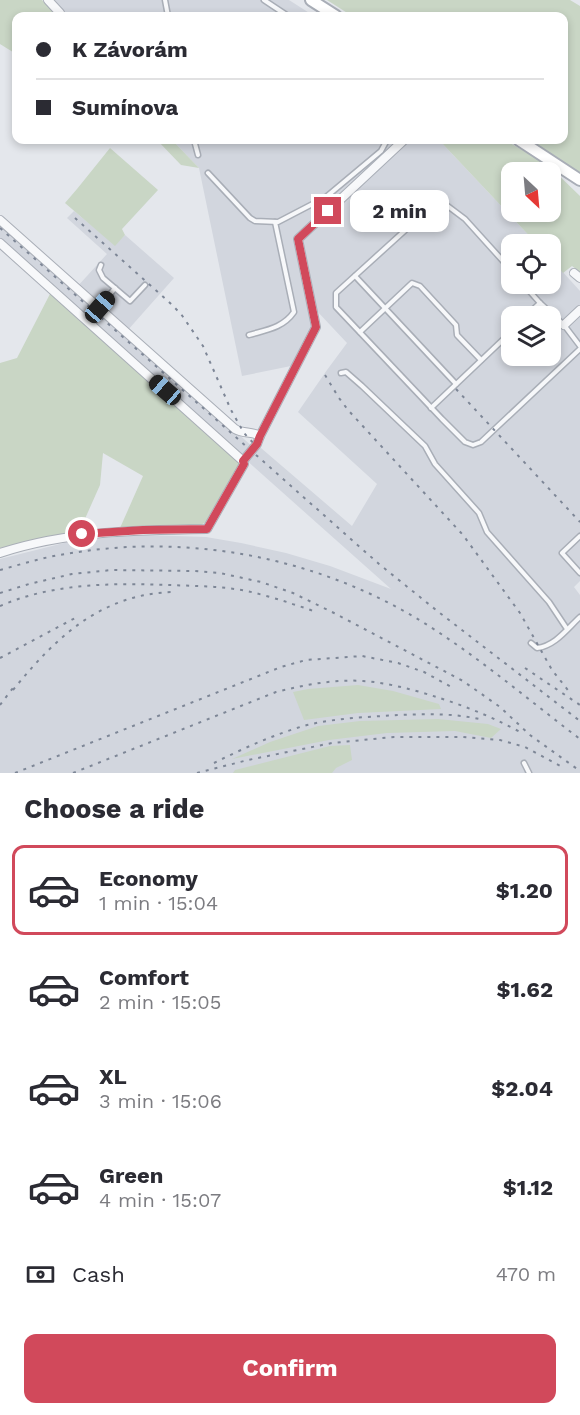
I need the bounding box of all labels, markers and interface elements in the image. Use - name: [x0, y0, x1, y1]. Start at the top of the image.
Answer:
- text: K Závorám: [72, 37, 188, 62]
- text: Sumínova: [72, 95, 178, 120]
- north arrow: [501, 162, 561, 222]
- map controls: [501, 162, 561, 366]
- callout: 2 min: [349, 190, 448, 232]
- route end: [314, 197, 341, 224]
- text: 2 min: [372, 199, 427, 223]
- button: locate: [501, 234, 561, 294]
- car: [81, 288, 119, 326]
- button: layers: [501, 306, 561, 366]
- car: [146, 371, 184, 409]
- route start: [68, 520, 95, 547]
- text: Choose a ride: [24, 793, 204, 825]
- icon: car: [27, 863, 81, 917]
- text: Economy: [99, 866, 198, 891]
- text: $1.20: [496, 878, 553, 903]
- text: 1 min · 15:04: [99, 891, 218, 915]
- icon: car: [27, 962, 81, 1016]
- text: Comfort: [99, 965, 189, 990]
- text: $1.62: [497, 977, 553, 1002]
- text: 2 min · 15:05: [99, 990, 221, 1014]
- icon: car: [27, 1061, 81, 1115]
- text: XL: [99, 1064, 127, 1089]
- text: $2.04: [491, 1076, 553, 1101]
- text: 3 min · 15:06: [99, 1089, 222, 1113]
- icon: car: [27, 1160, 81, 1214]
- text: Green: [99, 1163, 163, 1188]
- text: $1.12: [503, 1175, 553, 1200]
- text: 4 min · 15:07: [99, 1188, 221, 1212]
- icon: cash: [24, 1258, 57, 1291]
- text: Cash: [72, 1262, 125, 1287]
- text: 470 m: [496, 1262, 556, 1286]
- button: Confirm: [24, 1334, 556, 1403]

